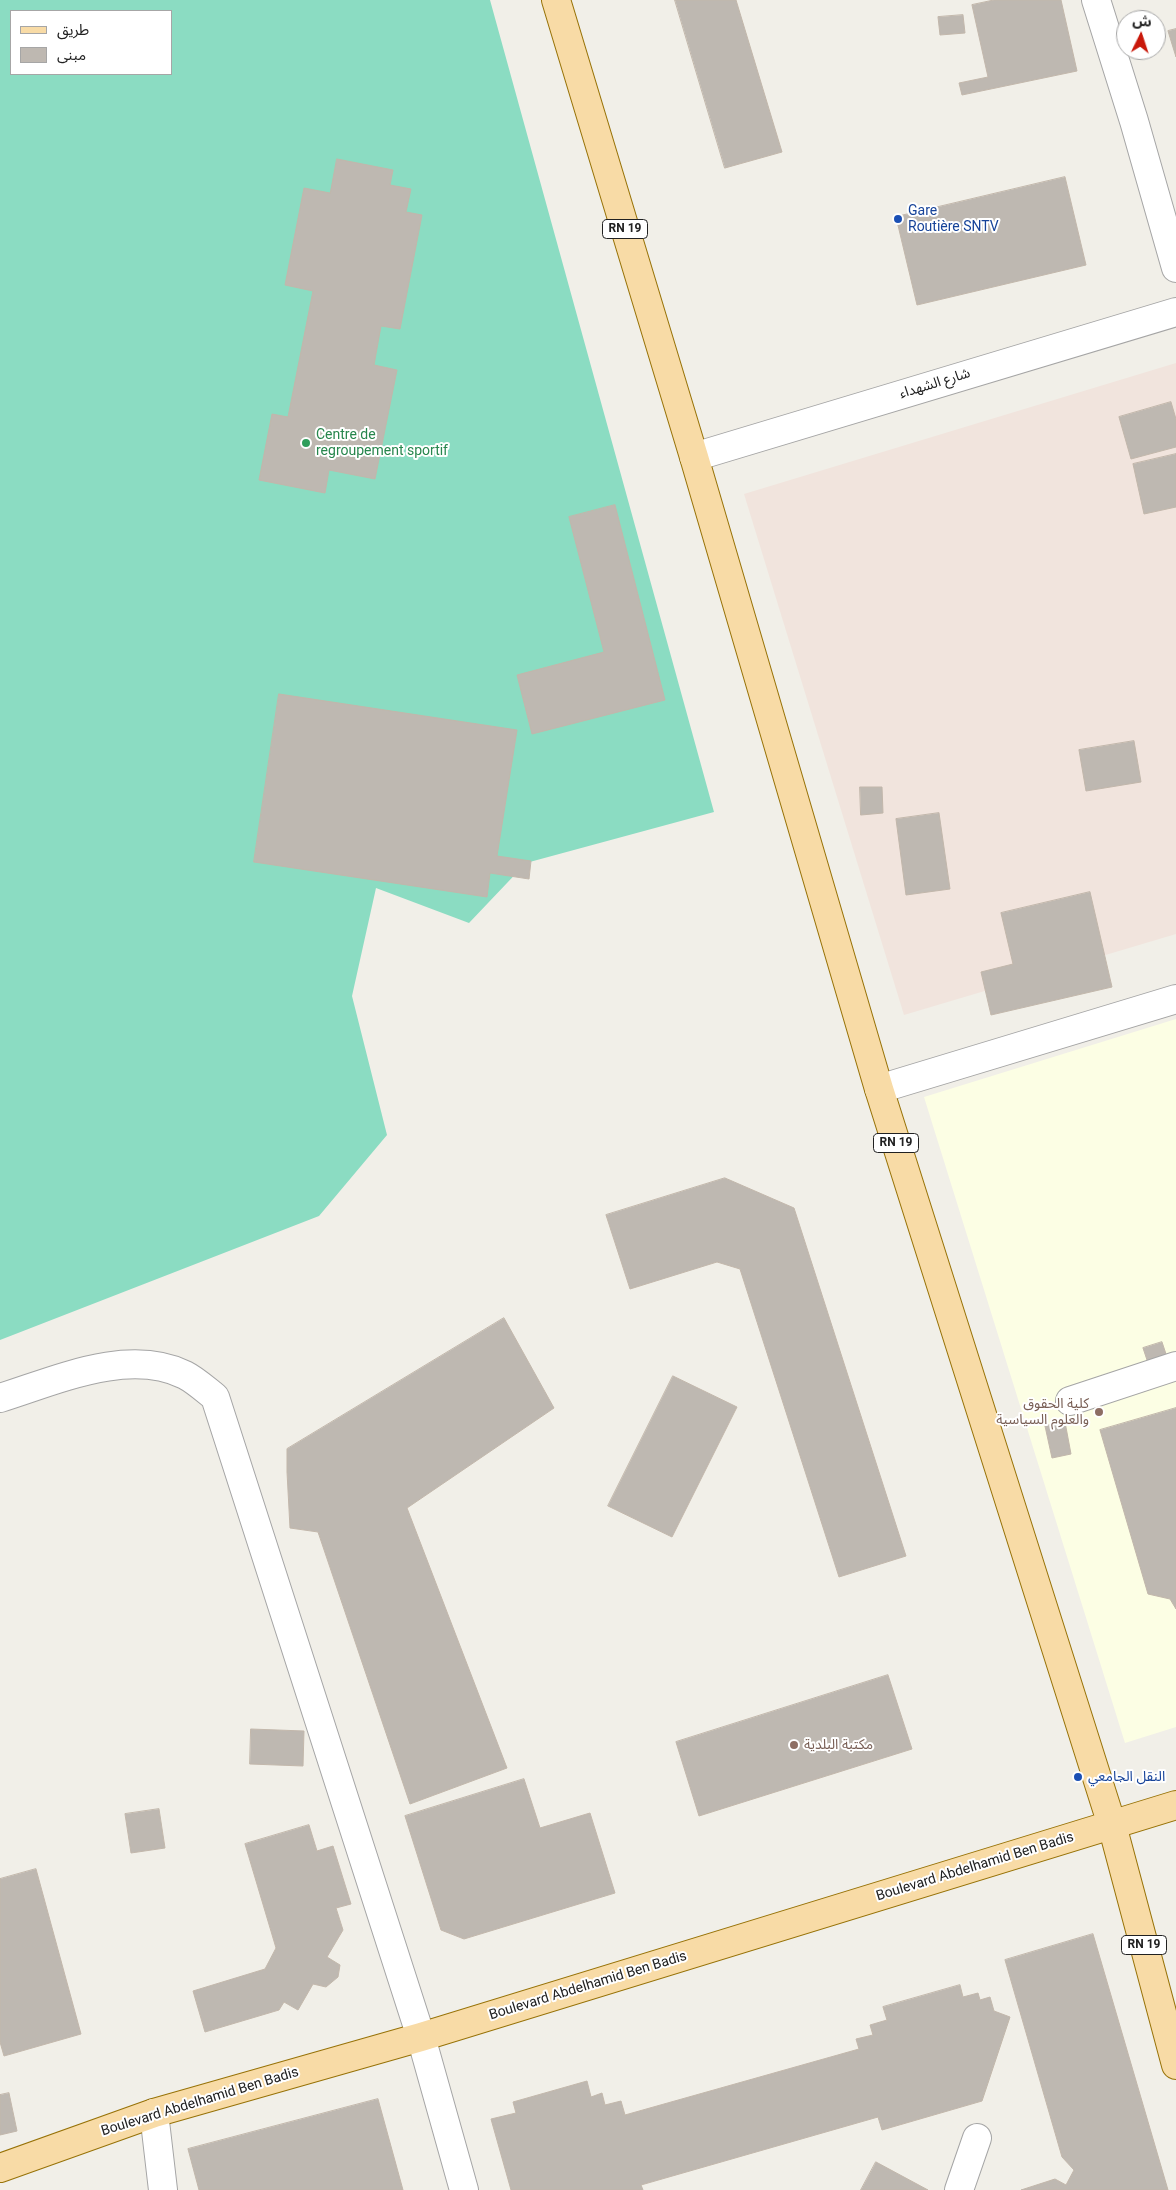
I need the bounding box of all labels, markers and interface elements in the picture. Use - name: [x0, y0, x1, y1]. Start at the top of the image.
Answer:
- legend: [10, 10, 172, 75]
- north arrow: [1116, 10, 1166, 60]
- text: ش: [1132, 12, 1152, 30]
- text: طريق: [57, 21, 89, 39]
- text: مبنى: [57, 46, 86, 64]
- place label: Gare Routière SNTV: [908, 203, 999, 236]
- marker: Gare Routière SNTV: [892, 213, 904, 225]
- road number: RN 19: [602, 220, 648, 238]
- street label: شارع الشهداء: [898, 365, 972, 403]
- place label: Centre de regroupement sportif: [316, 427, 448, 460]
- marker: Centre de regroupement sportif: [300, 437, 312, 449]
- road number: RN 19: [874, 1134, 918, 1152]
- place label: كلية الحقوق والعلوم السياسية: [996, 1396, 1089, 1428]
- marker: كلية الحقوق والعلوم السياسية: [1093, 1406, 1105, 1418]
- place label: مكتبة البلدية: [804, 1737, 873, 1753]
- marker: مكتبة البلدية: [788, 1739, 800, 1751]
- place label: النقل الجامعي: [1088, 1769, 1165, 1785]
- marker: النقل الجامعي: [1072, 1771, 1084, 1783]
- street label: Boulevard Abdelhamid Ben Badis: [874, 1829, 1076, 1905]
- road number: RN 19: [1122, 1936, 1166, 1954]
- street label: Boulevard Abdelhamid Ben Badis: [487, 1948, 689, 2024]
- street label: Boulevard Abdelhamid Ben Badis: [99, 2064, 301, 2140]

